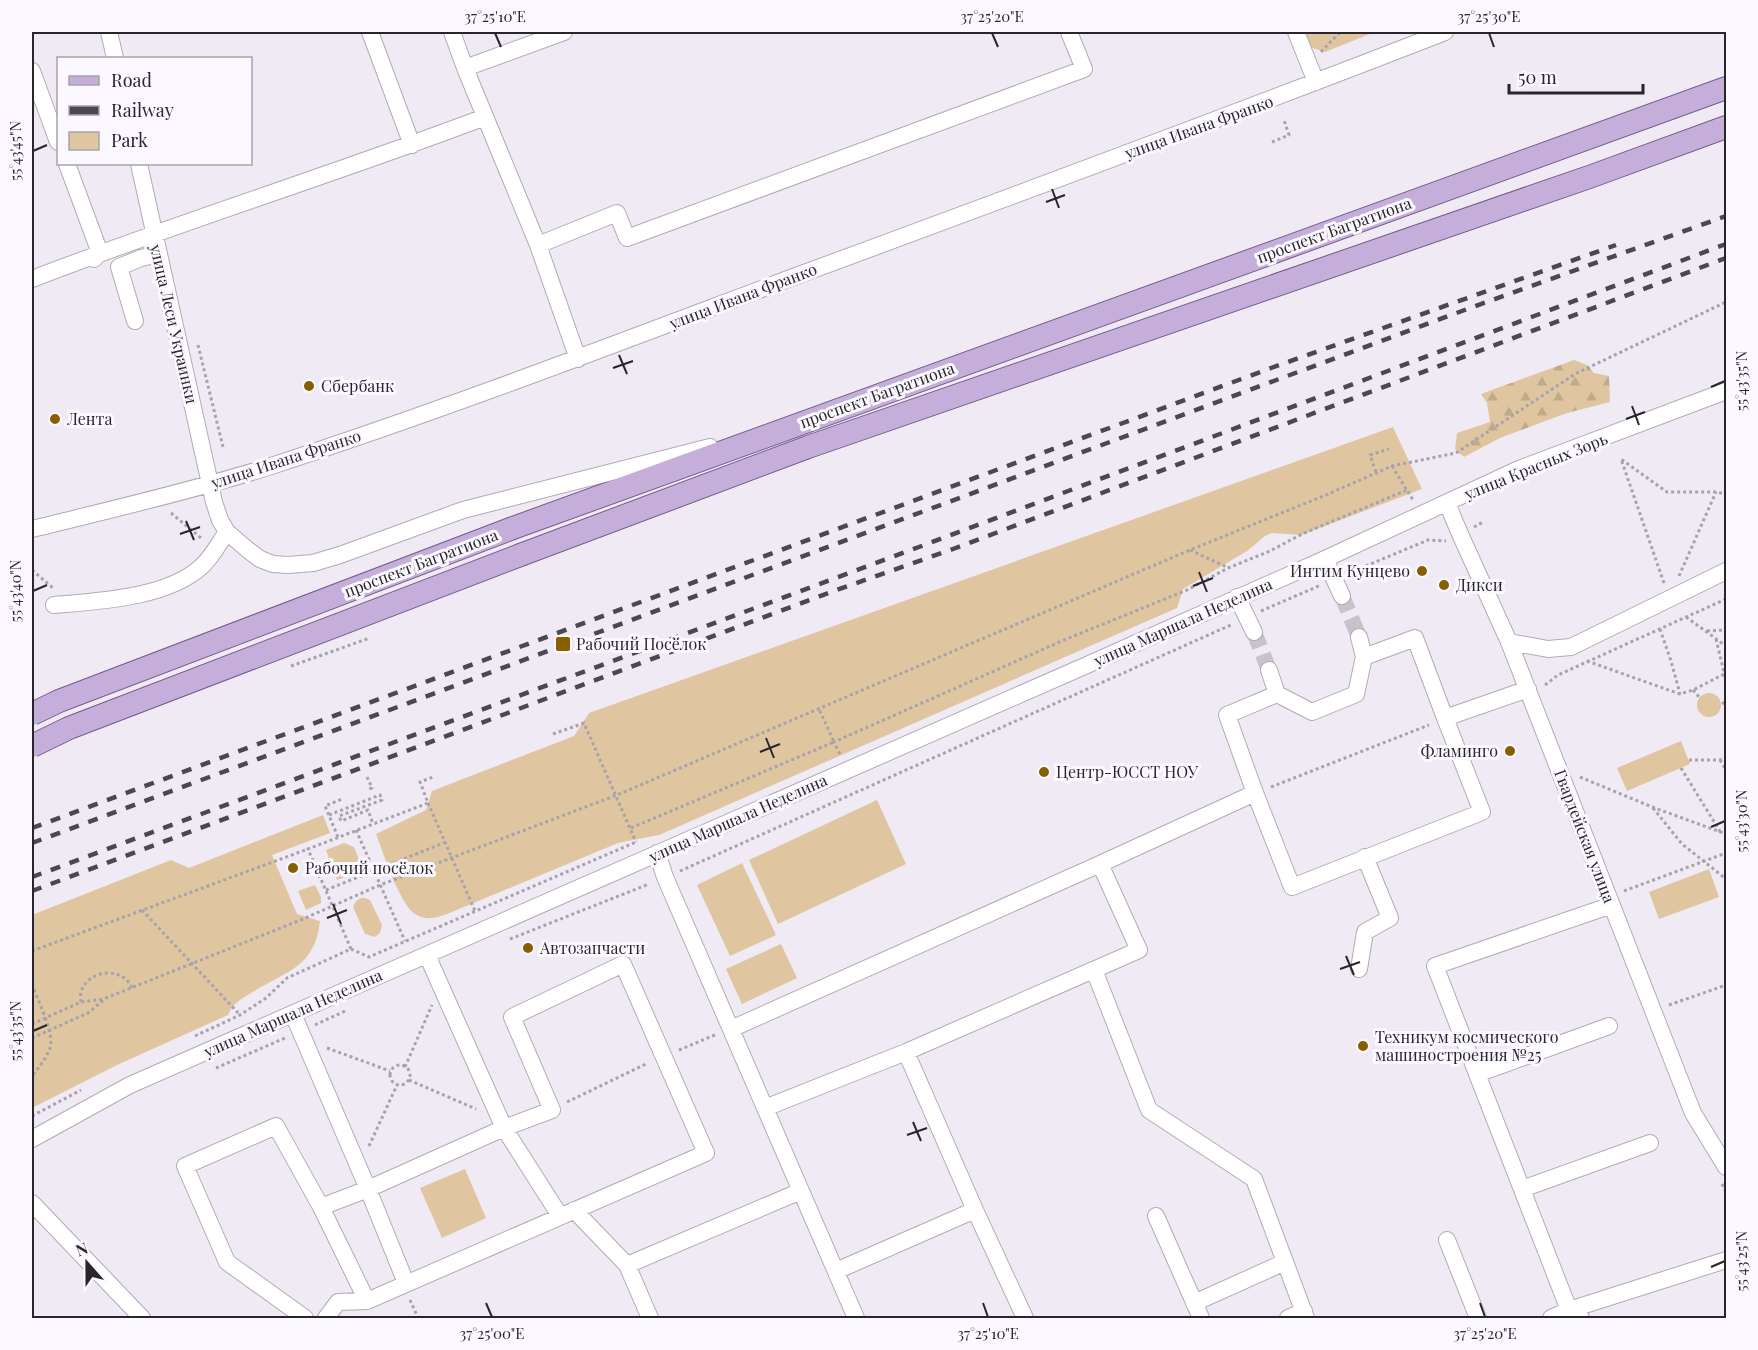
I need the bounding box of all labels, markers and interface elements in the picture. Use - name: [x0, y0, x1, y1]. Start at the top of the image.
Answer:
- text: 37°25'10"E: [464, 6, 526, 26]
- text: 37°25'20"E: [960, 6, 1024, 26]
- text: 37°25'30"E: [1458, 6, 1520, 26]
- legend: [57, 57, 252, 165]
- scale bar: [1509, 57, 1642, 95]
- text: 50 m: [1518, 65, 1557, 89]
- text: Road: [111, 68, 152, 92]
- street label: улица Ивана Франко: [1121, 90, 1276, 163]
- text: Railway: [111, 98, 174, 122]
- text: 55°43'45"N: [5, 121, 25, 181]
- text: Park: [111, 128, 148, 152]
- street label: проспект Багратиона: [1254, 192, 1414, 267]
- street label: улица Леси Украинки: [146, 241, 203, 406]
- street label: улица Ивана Франко: [665, 258, 820, 334]
- text: 55°43'35"N: [1731, 350, 1751, 411]
- street label: проспект Багратиона: [797, 357, 957, 432]
- place label: Сбербанк: [321, 375, 394, 396]
- marker: Сбербанк: [302, 379, 316, 393]
- place label: Лента: [66, 408, 112, 429]
- marker: Лента: [48, 412, 62, 426]
- street label: улица Ивана Франко: [207, 424, 364, 493]
- street label: улица Красных Зорь: [1460, 427, 1610, 504]
- street label: проспект Багратиона: [341, 523, 501, 602]
- text: 55°43'40"N: [5, 559, 25, 622]
- place label: Интим Кунцево: [1290, 560, 1410, 581]
- marker: Интим Кунцево: [1415, 564, 1429, 578]
- street label: улица Маршала Неделина: [1089, 573, 1275, 671]
- place label: Дикси: [1456, 574, 1503, 595]
- marker: Дикси: [1437, 578, 1451, 592]
- place label: Рабочий Посёлок: [576, 633, 706, 654]
- marker: Рабочий Посёлок: [554, 635, 572, 653]
- place label: Фламинго: [1421, 740, 1498, 761]
- marker: Фламинго: [1503, 744, 1517, 758]
- place label: Центр-ЮССТ НОУ: [1056, 761, 1199, 782]
- marker: Центр-ЮССТ НОУ: [1037, 765, 1051, 779]
- street label: Гвардейская улица: [1550, 766, 1621, 906]
- street label: улица Маршала Неделина: [644, 769, 830, 867]
- text: 55°43'30"N: [1731, 789, 1751, 853]
- place label: Рабочий посёлок: [305, 857, 433, 878]
- marker: Рабочий посёлок: [286, 861, 300, 875]
- place label: Автозапчасти: [539, 937, 645, 958]
- marker: Автозапчасти: [521, 941, 535, 955]
- street label: улица Маршала Неделина: [199, 964, 385, 1062]
- text: 55°43'35"N: [5, 1000, 25, 1061]
- place label: Техникум космического машиностроения №25: [1375, 1026, 1559, 1065]
- marker: Техникум космического машиностроения №25: [1356, 1039, 1370, 1053]
- text: 55°43'25"N: [1731, 1230, 1751, 1291]
- north arrow: [57, 1233, 117, 1293]
- text: N: [72, 1236, 91, 1260]
- text: 37°25'00"E: [460, 1323, 524, 1343]
- text: 37°25'10"E: [957, 1323, 1019, 1343]
- text: 37°25'20"E: [1453, 1323, 1517, 1343]

